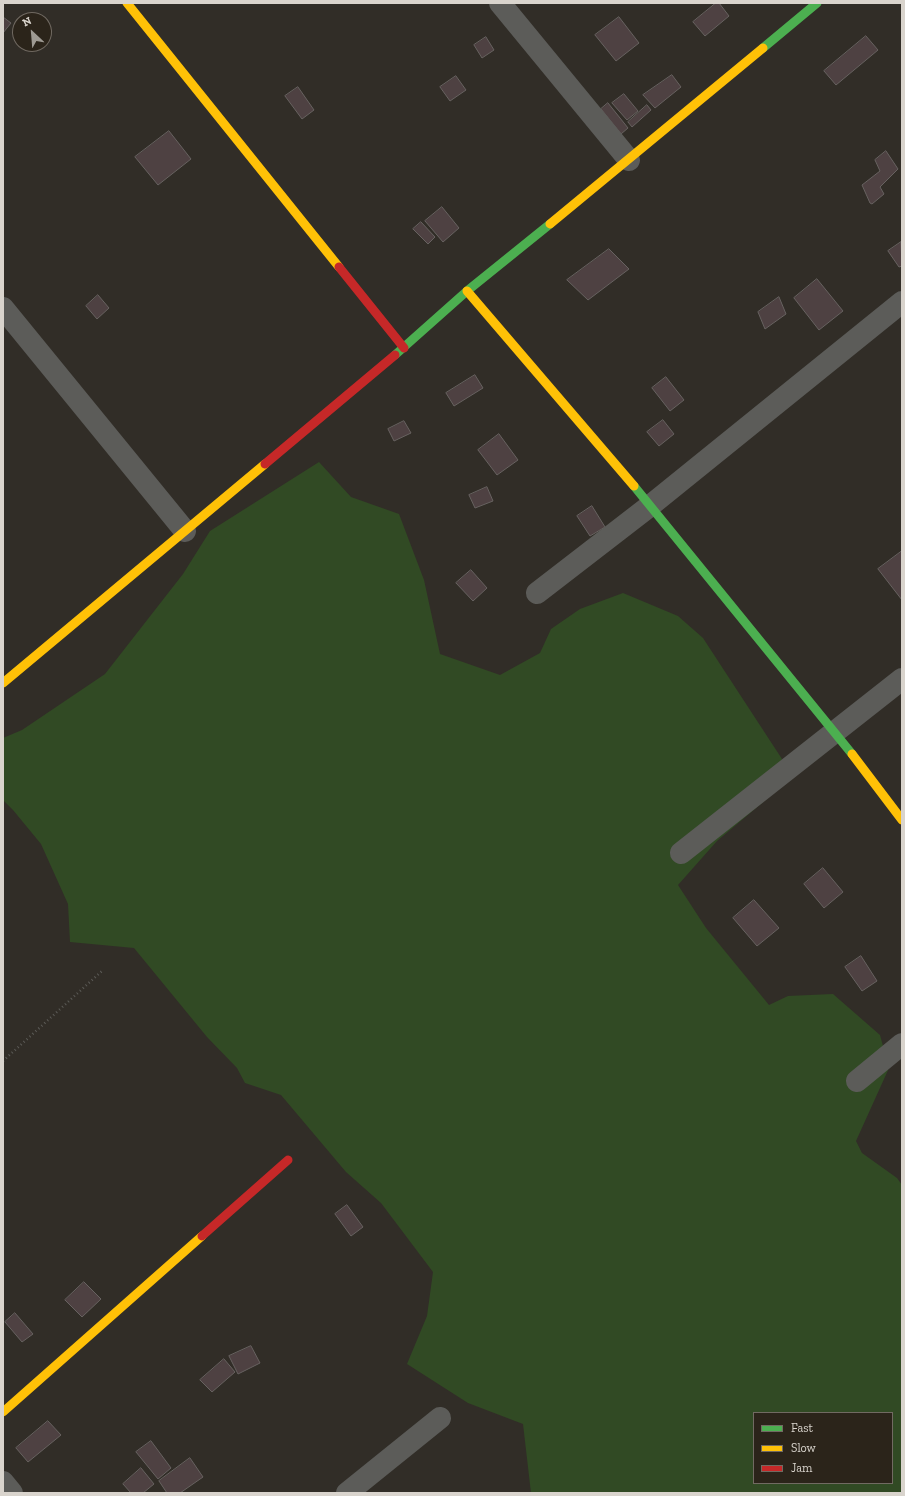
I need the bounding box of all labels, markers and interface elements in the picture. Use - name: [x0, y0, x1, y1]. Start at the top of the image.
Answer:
- north arrow: [12, 12, 52, 52]
- text: N: [20, 14, 34, 29]
- legend: [753, 1412, 893, 1484]
- text: Fast: [791, 1421, 813, 1435]
- text: Slow: [791, 1441, 816, 1455]
- text: Jam: [791, 1461, 812, 1475]

